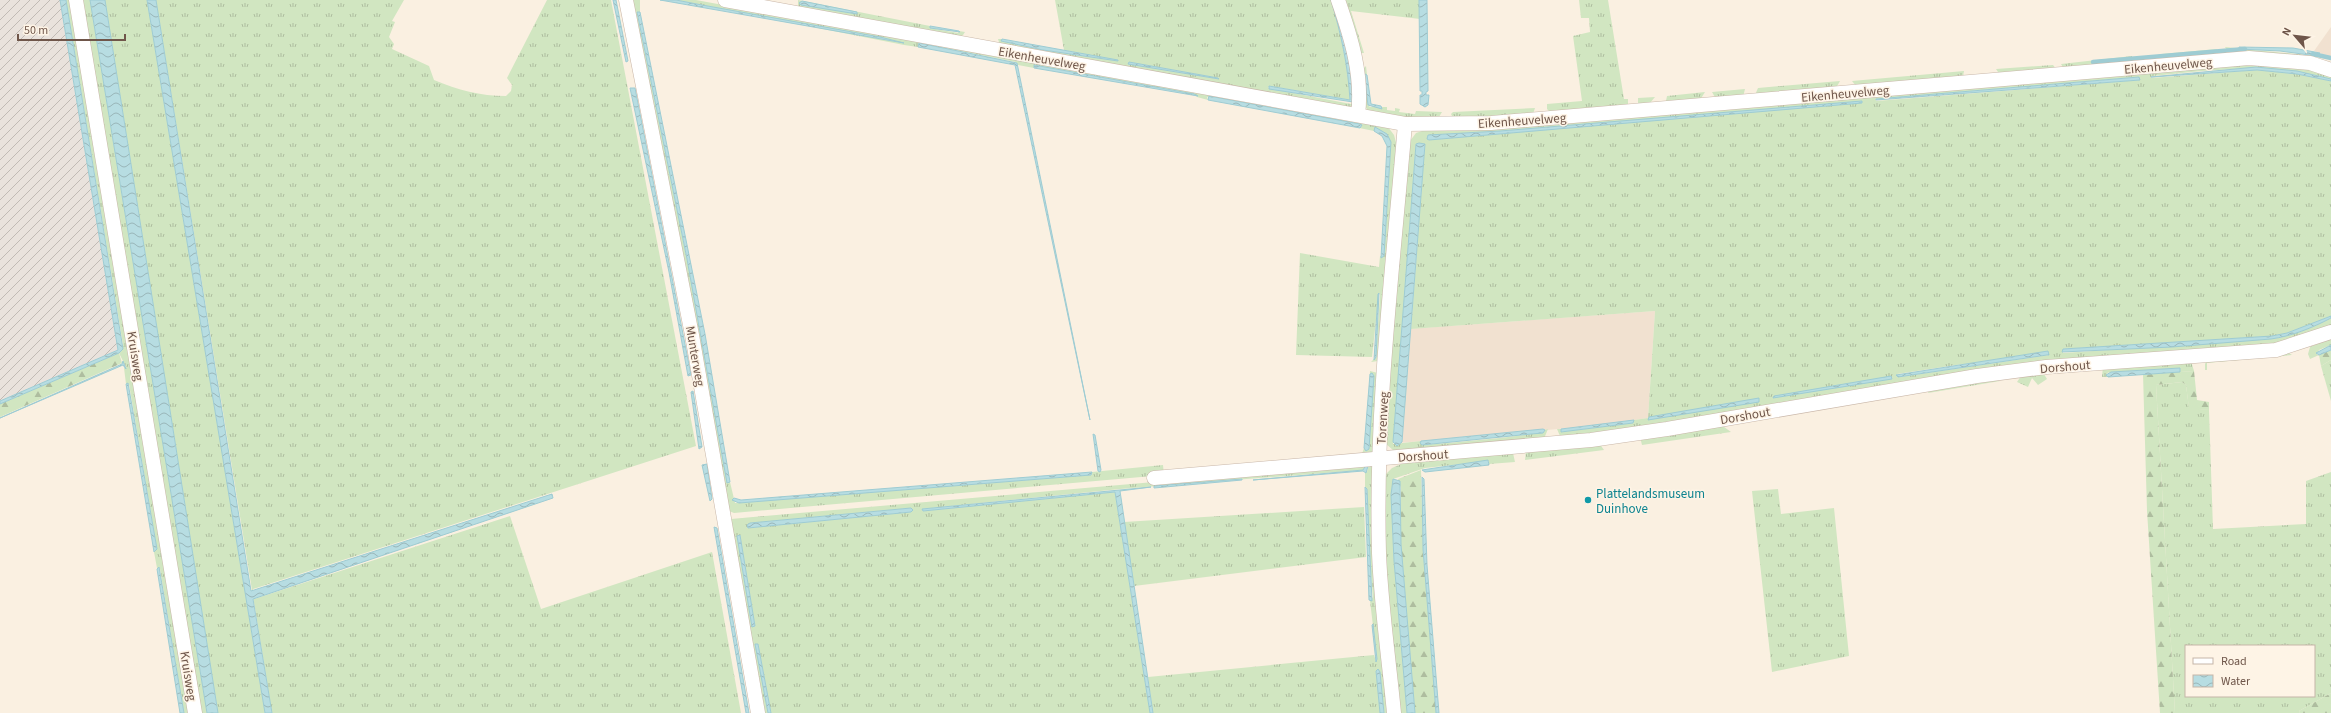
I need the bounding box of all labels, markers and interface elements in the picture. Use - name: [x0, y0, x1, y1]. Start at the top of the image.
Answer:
- scale bar: [18, 16, 125, 42]
- north arrow: [2275, 16, 2315, 56]
- text: 50 m: [24, 22, 48, 39]
- text: N: [2278, 25, 2295, 38]
- street label: Eikenheuvelweg: [997, 42, 1087, 76]
- street label: Eikenheuvelweg: [2123, 53, 2213, 79]
- street label: Eikenheuvelweg: [1800, 81, 1890, 107]
- street label: Eikenheuvelweg: [1477, 109, 1567, 133]
- street label: Munterweg: [681, 324, 709, 388]
- street label: Kruisweg: [122, 330, 148, 383]
- street label: Dorshout: [2039, 356, 2092, 378]
- street label: Torenweg: [1373, 391, 1393, 445]
- street label: Dorshout: [1719, 403, 1772, 429]
- street label: Dorshout: [1397, 445, 1450, 467]
- place label: Plattelandsmuseum Duinhove: [1596, 485, 1705, 518]
- marker: Plattelandsmuseum Duinhove: [1583, 495, 1593, 505]
- legend: [2185, 645, 2315, 697]
- street label: Kruisweg: [175, 650, 201, 703]
- text: Road: [2221, 653, 2247, 670]
- text: Water: [2221, 673, 2251, 690]

